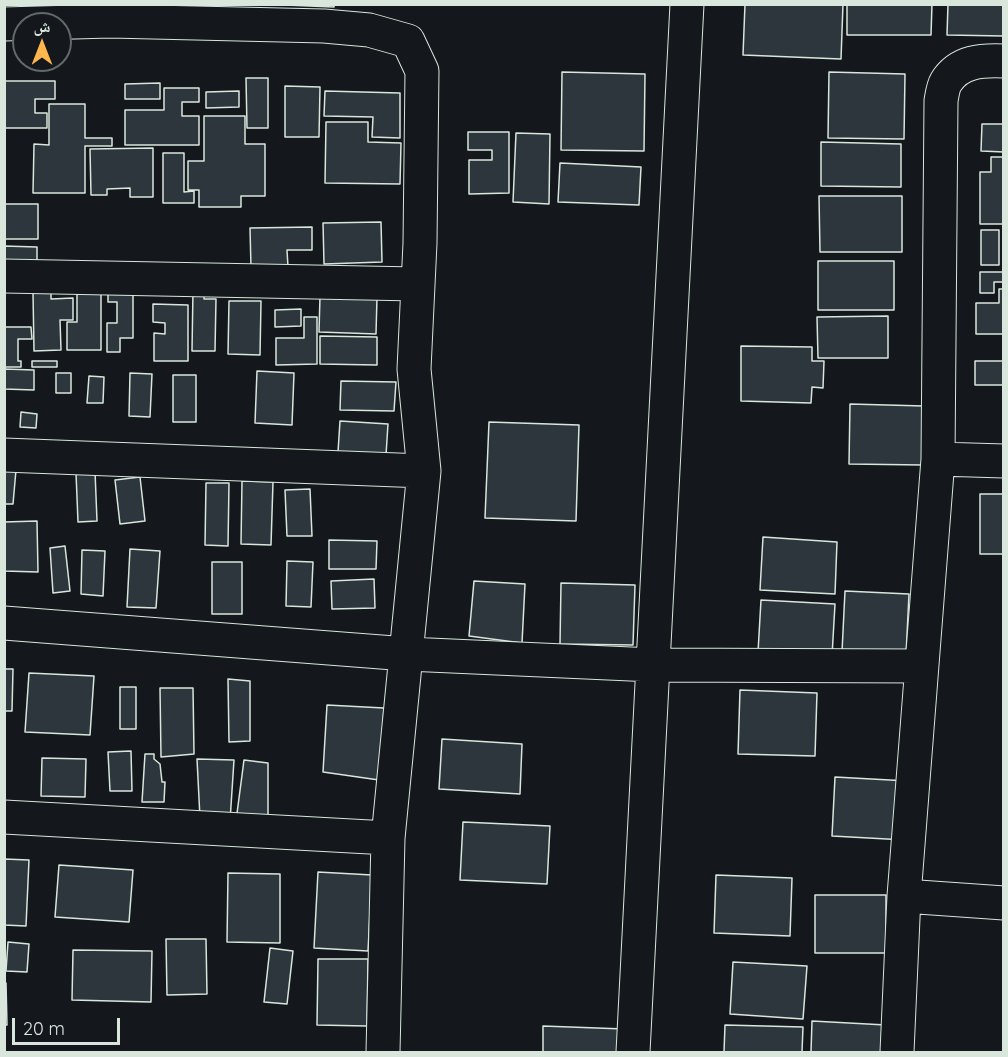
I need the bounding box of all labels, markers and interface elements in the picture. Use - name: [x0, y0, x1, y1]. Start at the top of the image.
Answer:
- north arrow: [12, 12, 72, 72]
- text: ش: [34, 16, 50, 36]
- scale bar: [15, 1006, 123, 1044]
- text: 20 m: [23, 1017, 65, 1040]

